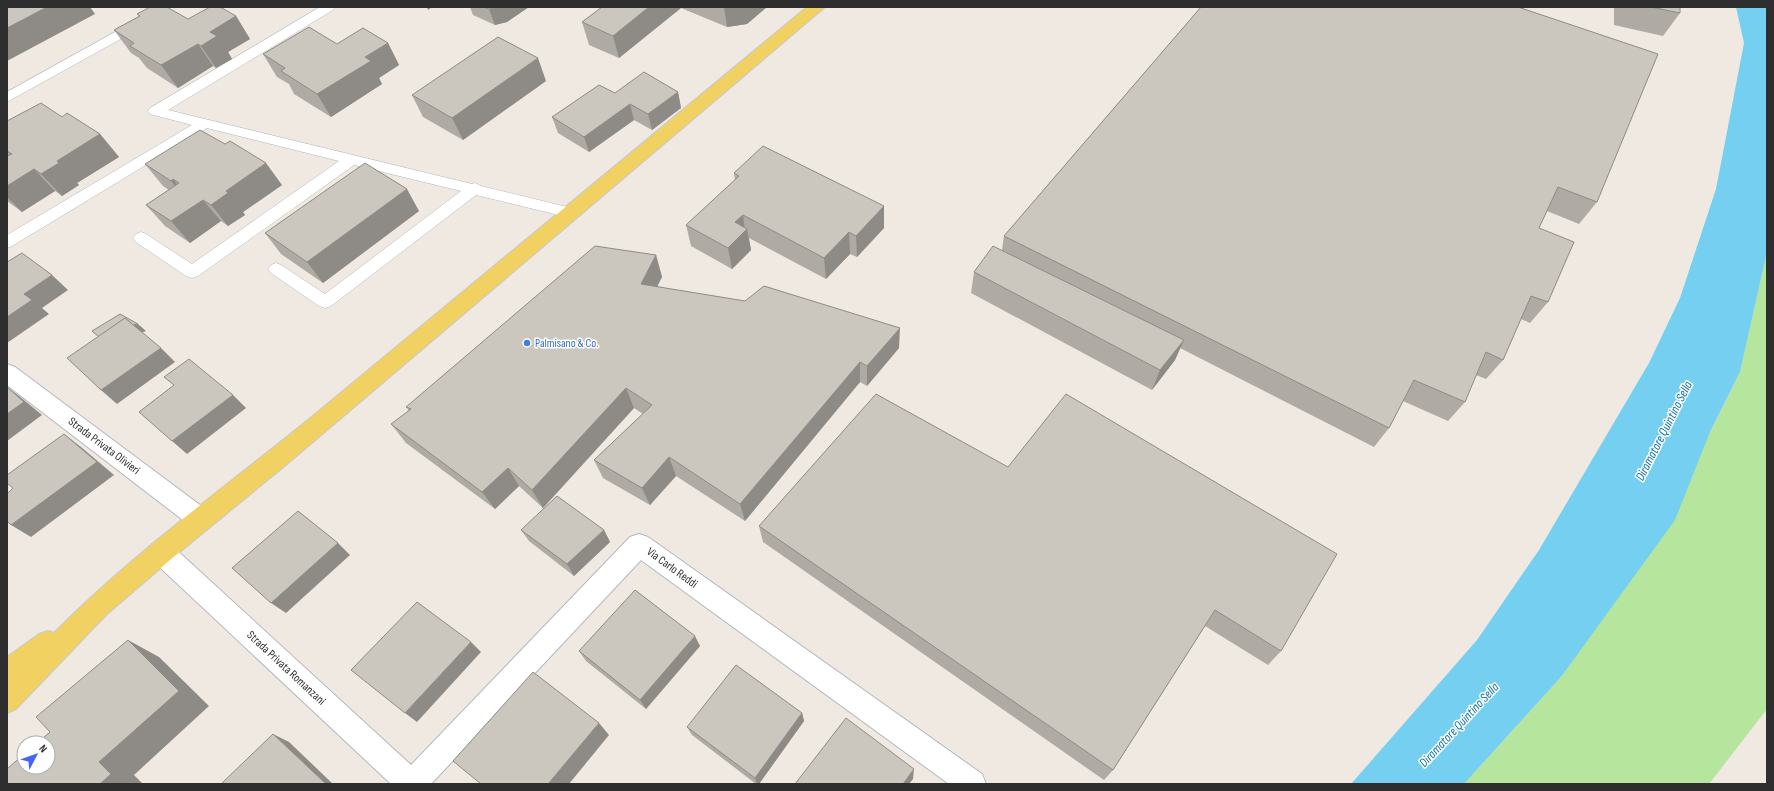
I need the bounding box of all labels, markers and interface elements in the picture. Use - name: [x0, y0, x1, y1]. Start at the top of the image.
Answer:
- place label: Palmisano & Co.: [535, 336, 598, 351]
- marker: Palmisano & Co.: [522, 338, 532, 348]
- water label: Diramatore Quintino Sella: [1632, 378, 1696, 483]
- street label: Strada Privata Olivieri: [65, 414, 143, 478]
- street label: Via Carlo Reddi: [644, 544, 700, 592]
- street label: Strada Privata Romanzani: [243, 628, 329, 708]
- water label: Diramatore Quintino Sella: [1416, 679, 1503, 770]
- north arrow: [16, 735, 56, 775]
- text: N: [36, 742, 50, 755]

